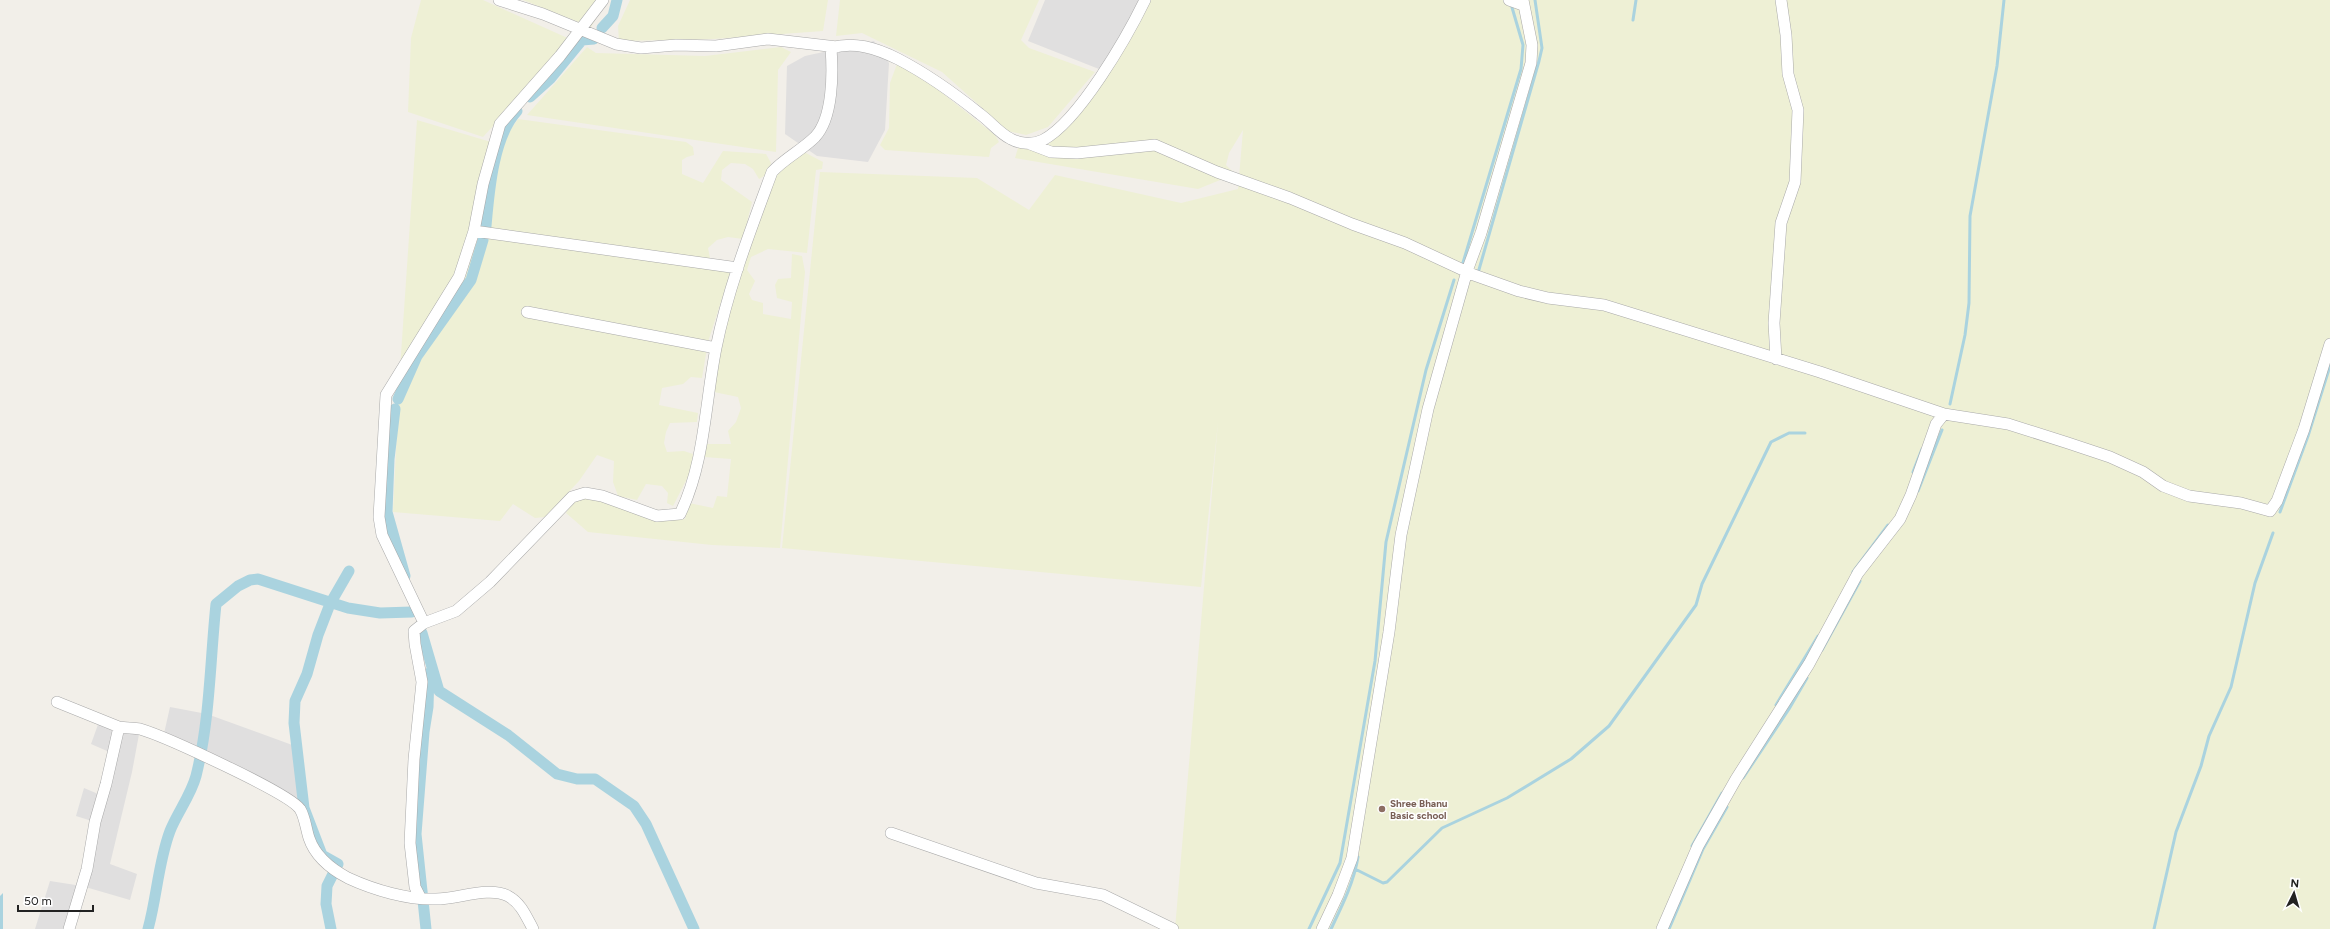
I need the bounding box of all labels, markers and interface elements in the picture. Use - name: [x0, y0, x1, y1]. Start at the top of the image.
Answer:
- place label: Shree Bhanu Basic school: [1390, 797, 1448, 822]
- marker: Shree Bhanu Basic school: [1377, 804, 1387, 814]
- north arrow: [2274, 873, 2314, 913]
- text: N: [2290, 877, 2300, 890]
- scale bar: [18, 887, 93, 913]
- text: 50 m: [24, 894, 52, 908]

